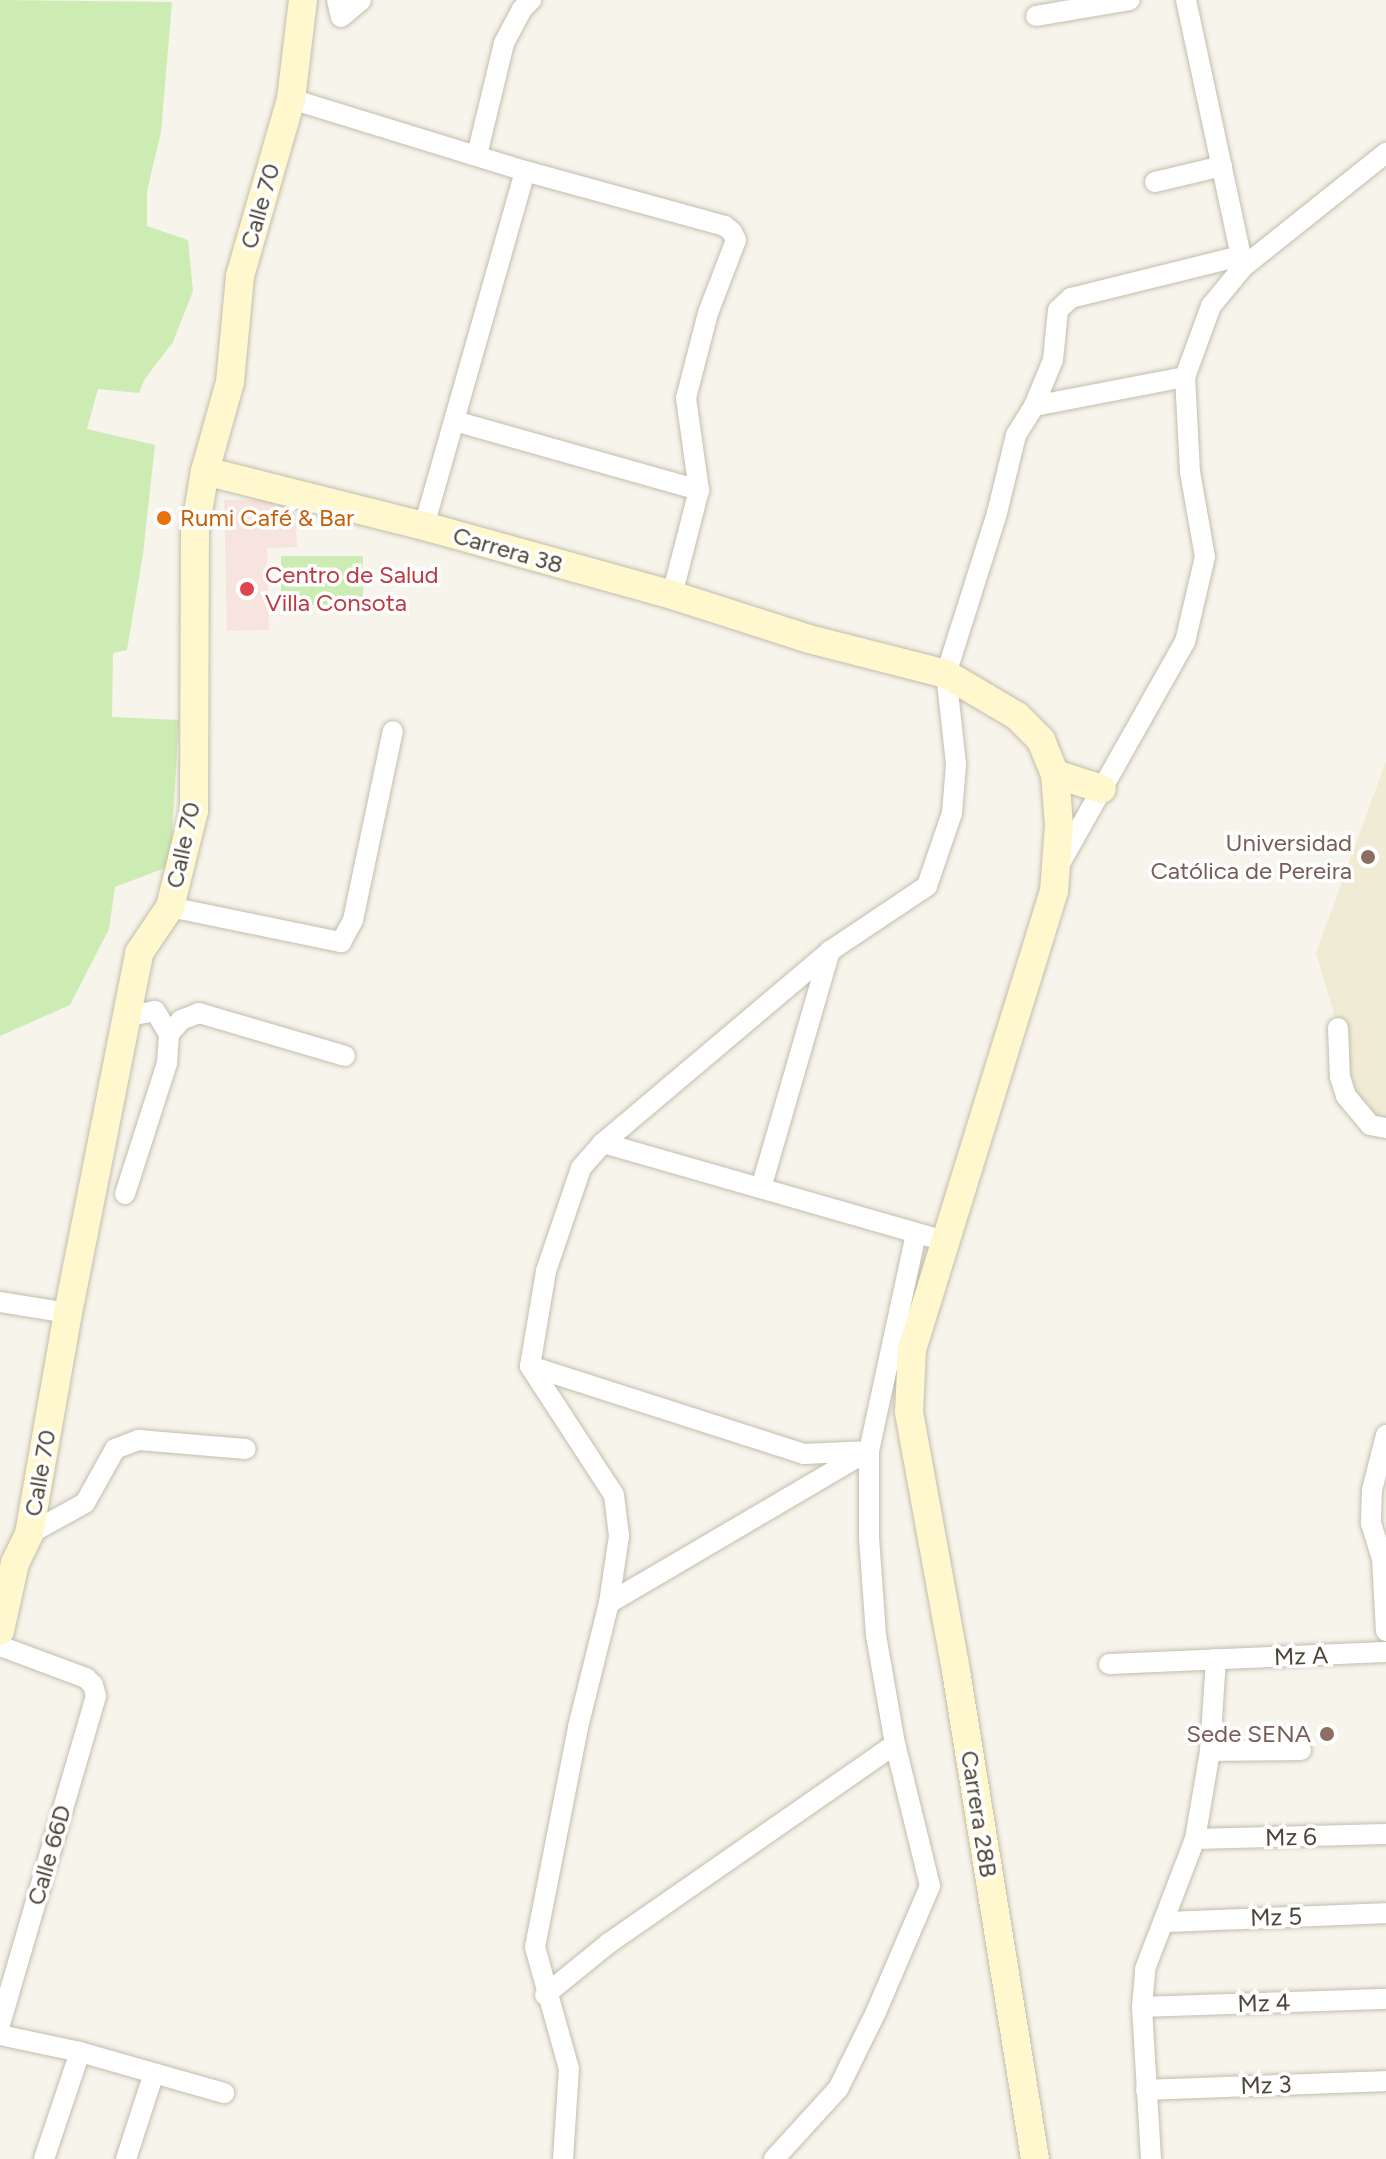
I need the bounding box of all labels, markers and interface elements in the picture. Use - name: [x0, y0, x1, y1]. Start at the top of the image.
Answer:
- street label: Calle 70: [234, 160, 286, 252]
- place label: Rumi Café & Bar: [180, 504, 354, 532]
- marker: Rumi Café & Bar: [155, 509, 173, 527]
- street label: Carrera 38: [450, 521, 566, 579]
- place label: Centro de Salud Villa Consota: [265, 561, 439, 617]
- marker: Centro de Salud Villa Consota: [236, 578, 258, 600]
- street label: Calle 70: [160, 799, 206, 891]
- place label: Universidad Católica de Pereira: [1151, 829, 1352, 885]
- marker: Universidad Católica de Pereira: [1359, 848, 1377, 866]
- street label: Calle 70: [18, 1427, 62, 1519]
- street label: Mz A: [1273, 1641, 1329, 1671]
- place label: Sede SENA: [1186, 1720, 1311, 1748]
- marker: Sede SENA: [1318, 1725, 1336, 1743]
- street label: Carrera 28B: [955, 1749, 1003, 1879]
- street label: Calle 66D: [21, 1802, 77, 1908]
- street label: Mz 6: [1265, 1822, 1317, 1852]
- street label: Mz 5: [1250, 1902, 1302, 1932]
- street label: Mz 4: [1237, 1988, 1291, 2018]
- street label: Mz 3: [1240, 2070, 1292, 2100]

